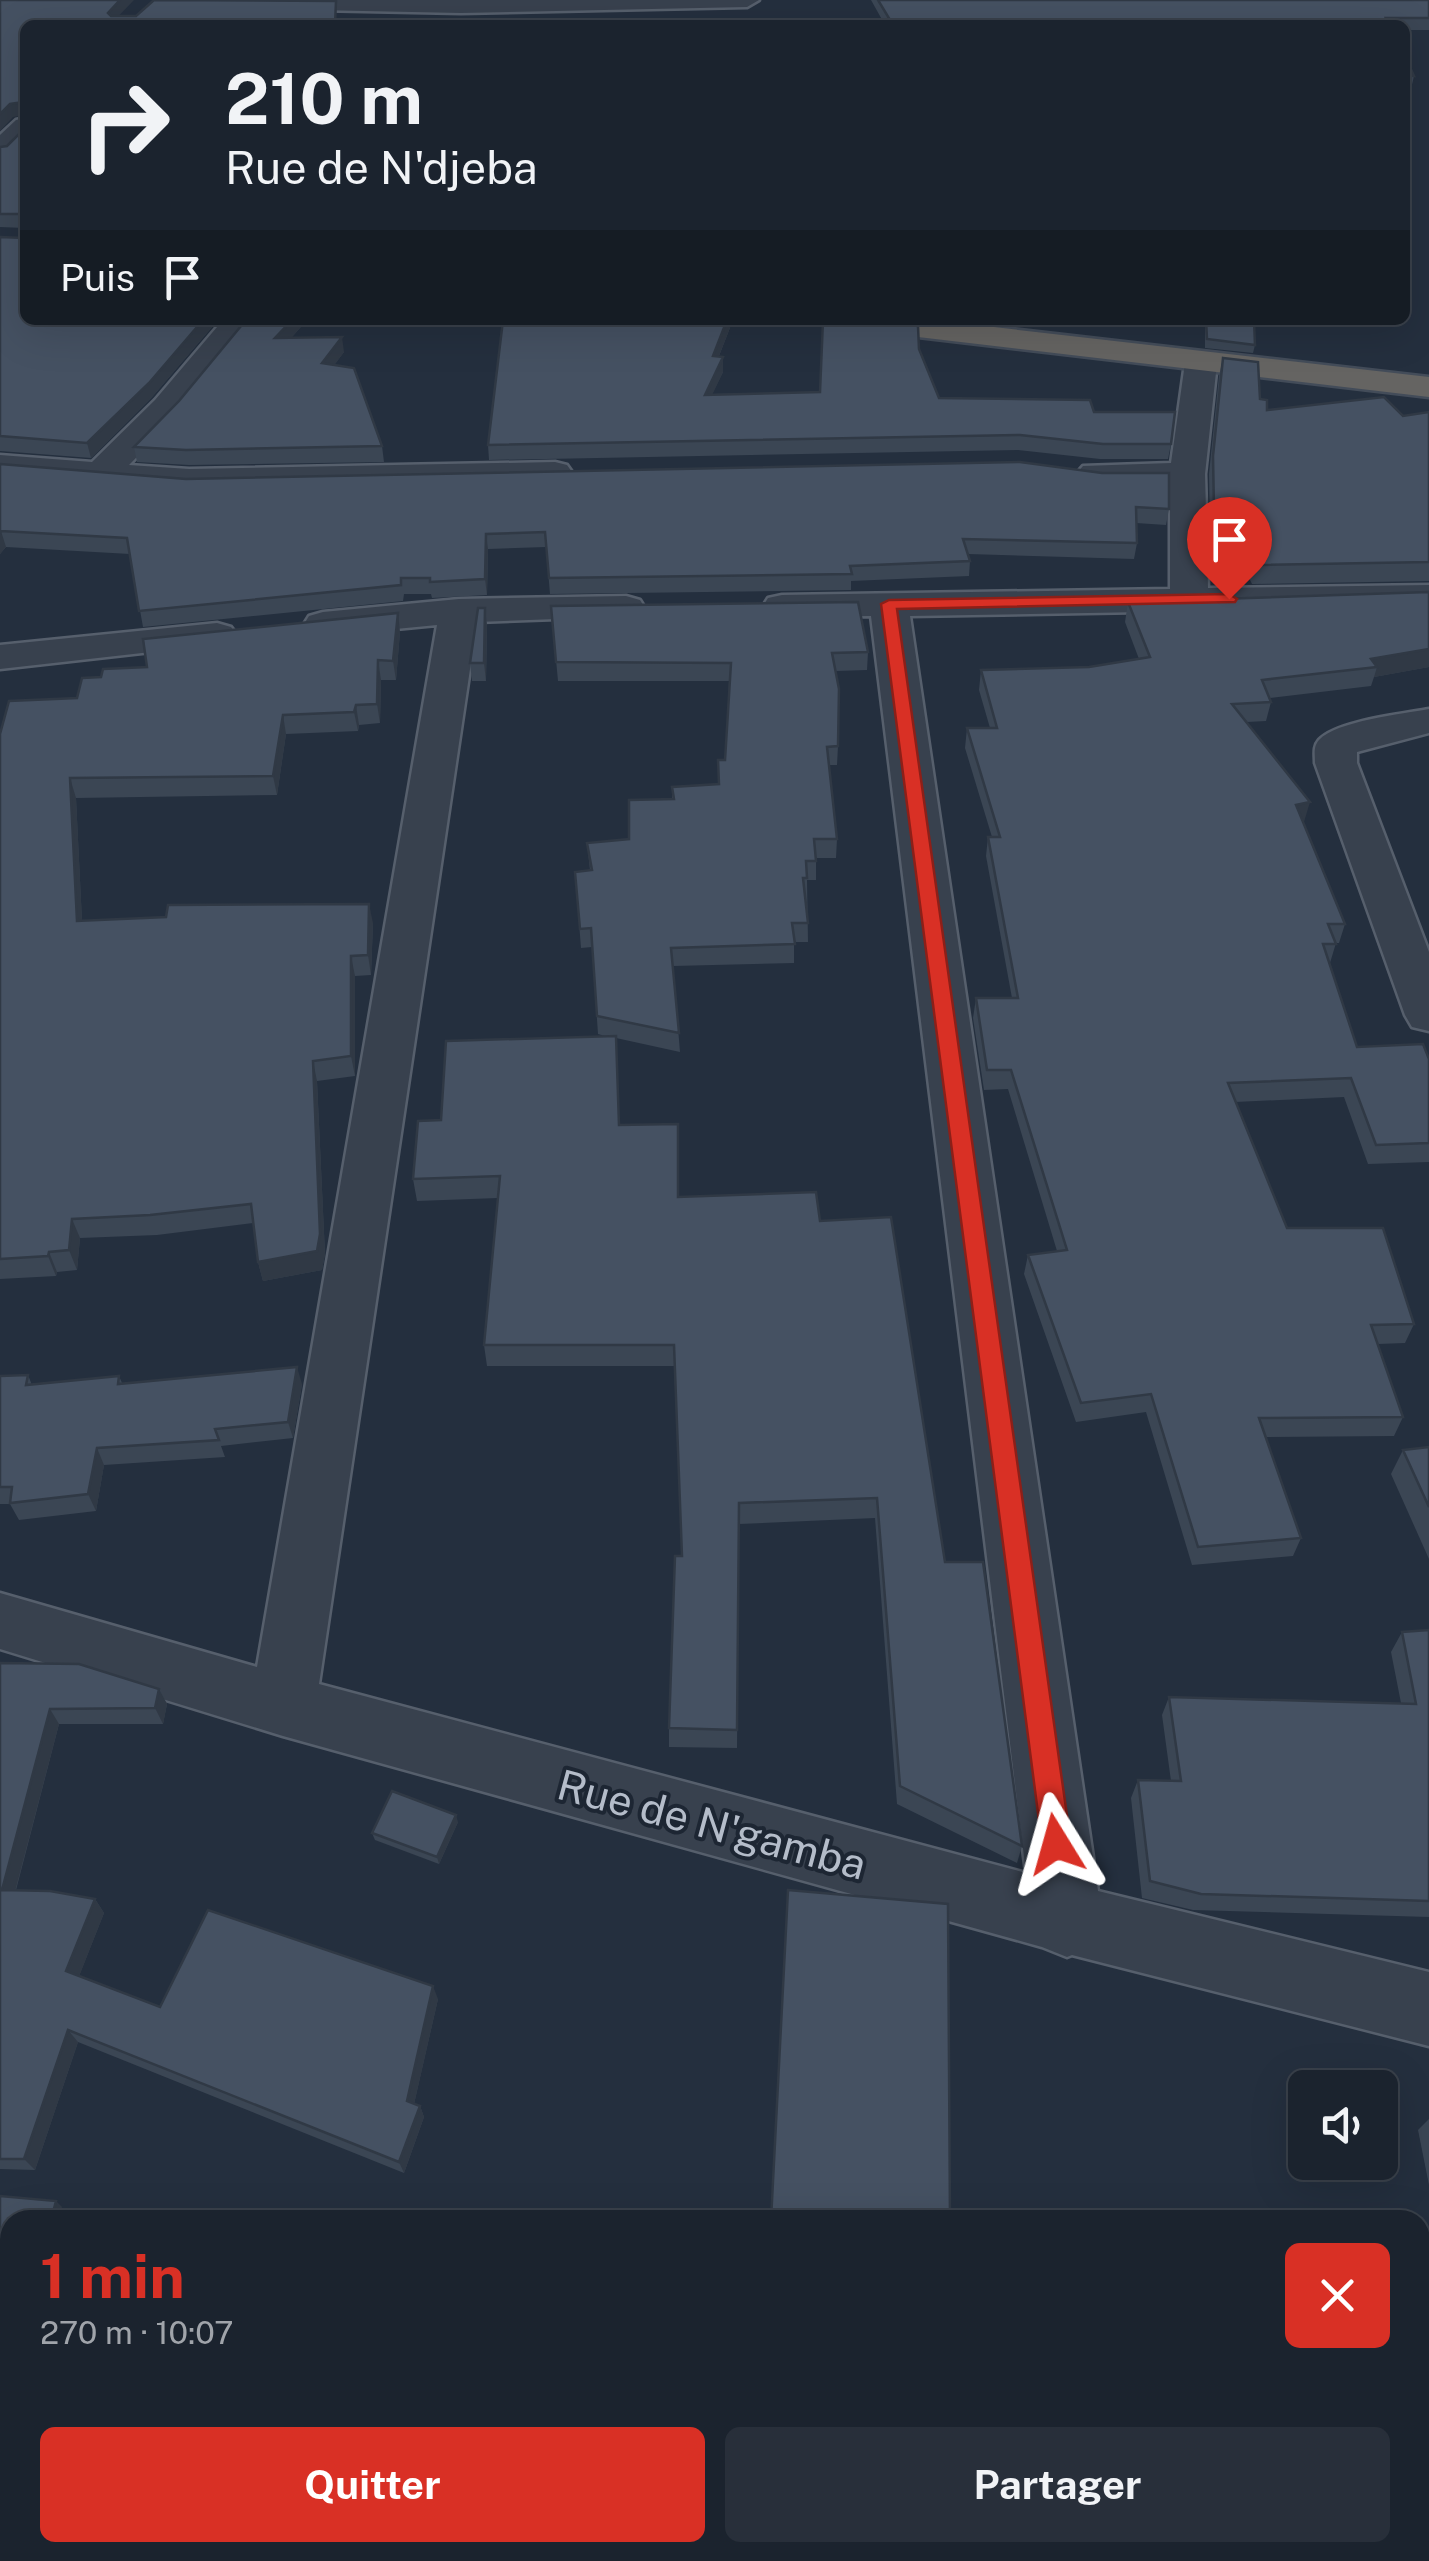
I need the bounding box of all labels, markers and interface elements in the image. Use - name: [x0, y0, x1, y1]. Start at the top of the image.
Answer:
- text: 210 m: [225, 57, 423, 140]
- icon: right: [60, 60, 190, 190]
- text: Rue de N'djeba: [225, 141, 538, 194]
- icon: arrive: [155, 250, 210, 305]
- text: Puis: [60, 255, 135, 300]
- pin: [1187, 497, 1272, 600]
- icon: arrive: [1202, 512, 1257, 567]
- street label: Rue de N'gamba: [552, 1759, 872, 1889]
- position arrow: [1004, 1792, 1108, 1896]
- map controls: [1288, 2070, 1398, 2180]
- button: sound: [1288, 2070, 1398, 2180]
- text: 1 min: [40, 2241, 185, 2312]
- button: close: [1285, 2243, 1390, 2348]
- text: 270 m · 10:07: [40, 2314, 233, 2351]
- button: Quitter: [40, 2427, 705, 2542]
- button: Partager: [725, 2427, 1390, 2542]

